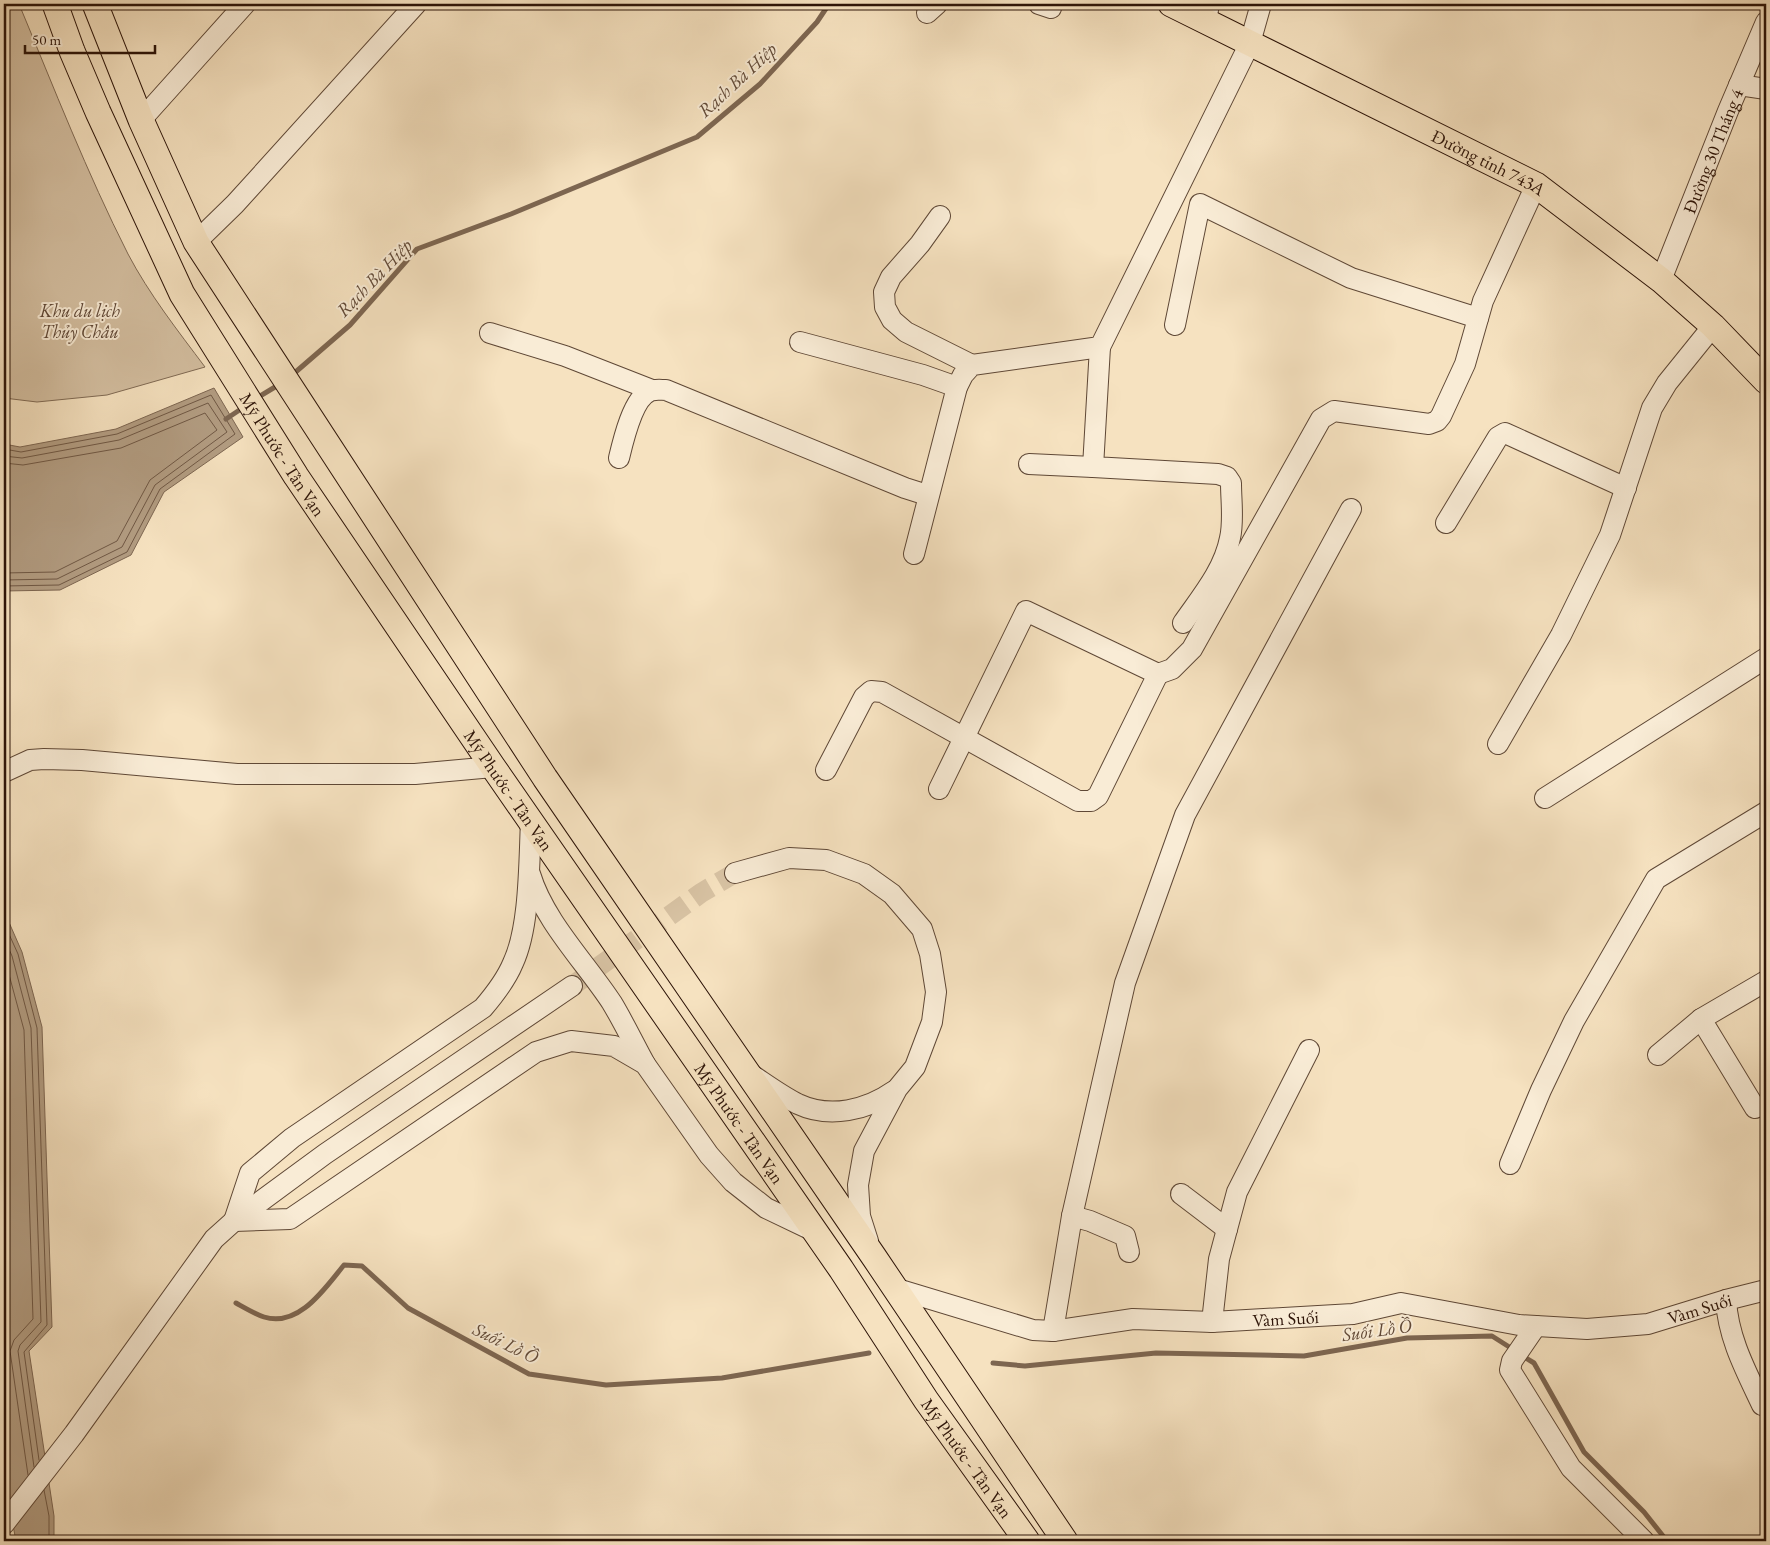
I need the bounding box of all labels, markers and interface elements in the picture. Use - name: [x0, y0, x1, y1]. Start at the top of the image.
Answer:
- scale bar: [25, 22, 155, 54]
- text: 50 m: [32, 30, 61, 49]
- water label: Rạch Bà Hiệp: [692, 37, 782, 123]
- street label: Đường 30 Tháng 4: [1677, 84, 1748, 217]
- street label: Đường tỉnh 743A: [1428, 124, 1551, 200]
- water label: Rạch Bà Hiệp: [331, 233, 418, 322]
- park label: Khu du lịch Thủy Châu: [39, 299, 120, 344]
- street label: Mỹ Phước - Tân Vạn: [235, 388, 331, 521]
- street label: Mỹ Phước - Tân Vạn: [459, 725, 559, 856]
- street label: Mỹ Phước - Tân Vạn: [690, 1058, 790, 1188]
- street label: Vàm Suối: [1665, 1287, 1735, 1329]
- street label: Vàm Suối: [1252, 1304, 1320, 1331]
- water label: Suối Lồ Ồ: [1339, 1313, 1414, 1347]
- water label: Suối Lồ Ồ: [468, 1316, 544, 1370]
- street label: Mỹ Phước - Tân Vạn: [917, 1393, 1019, 1523]

